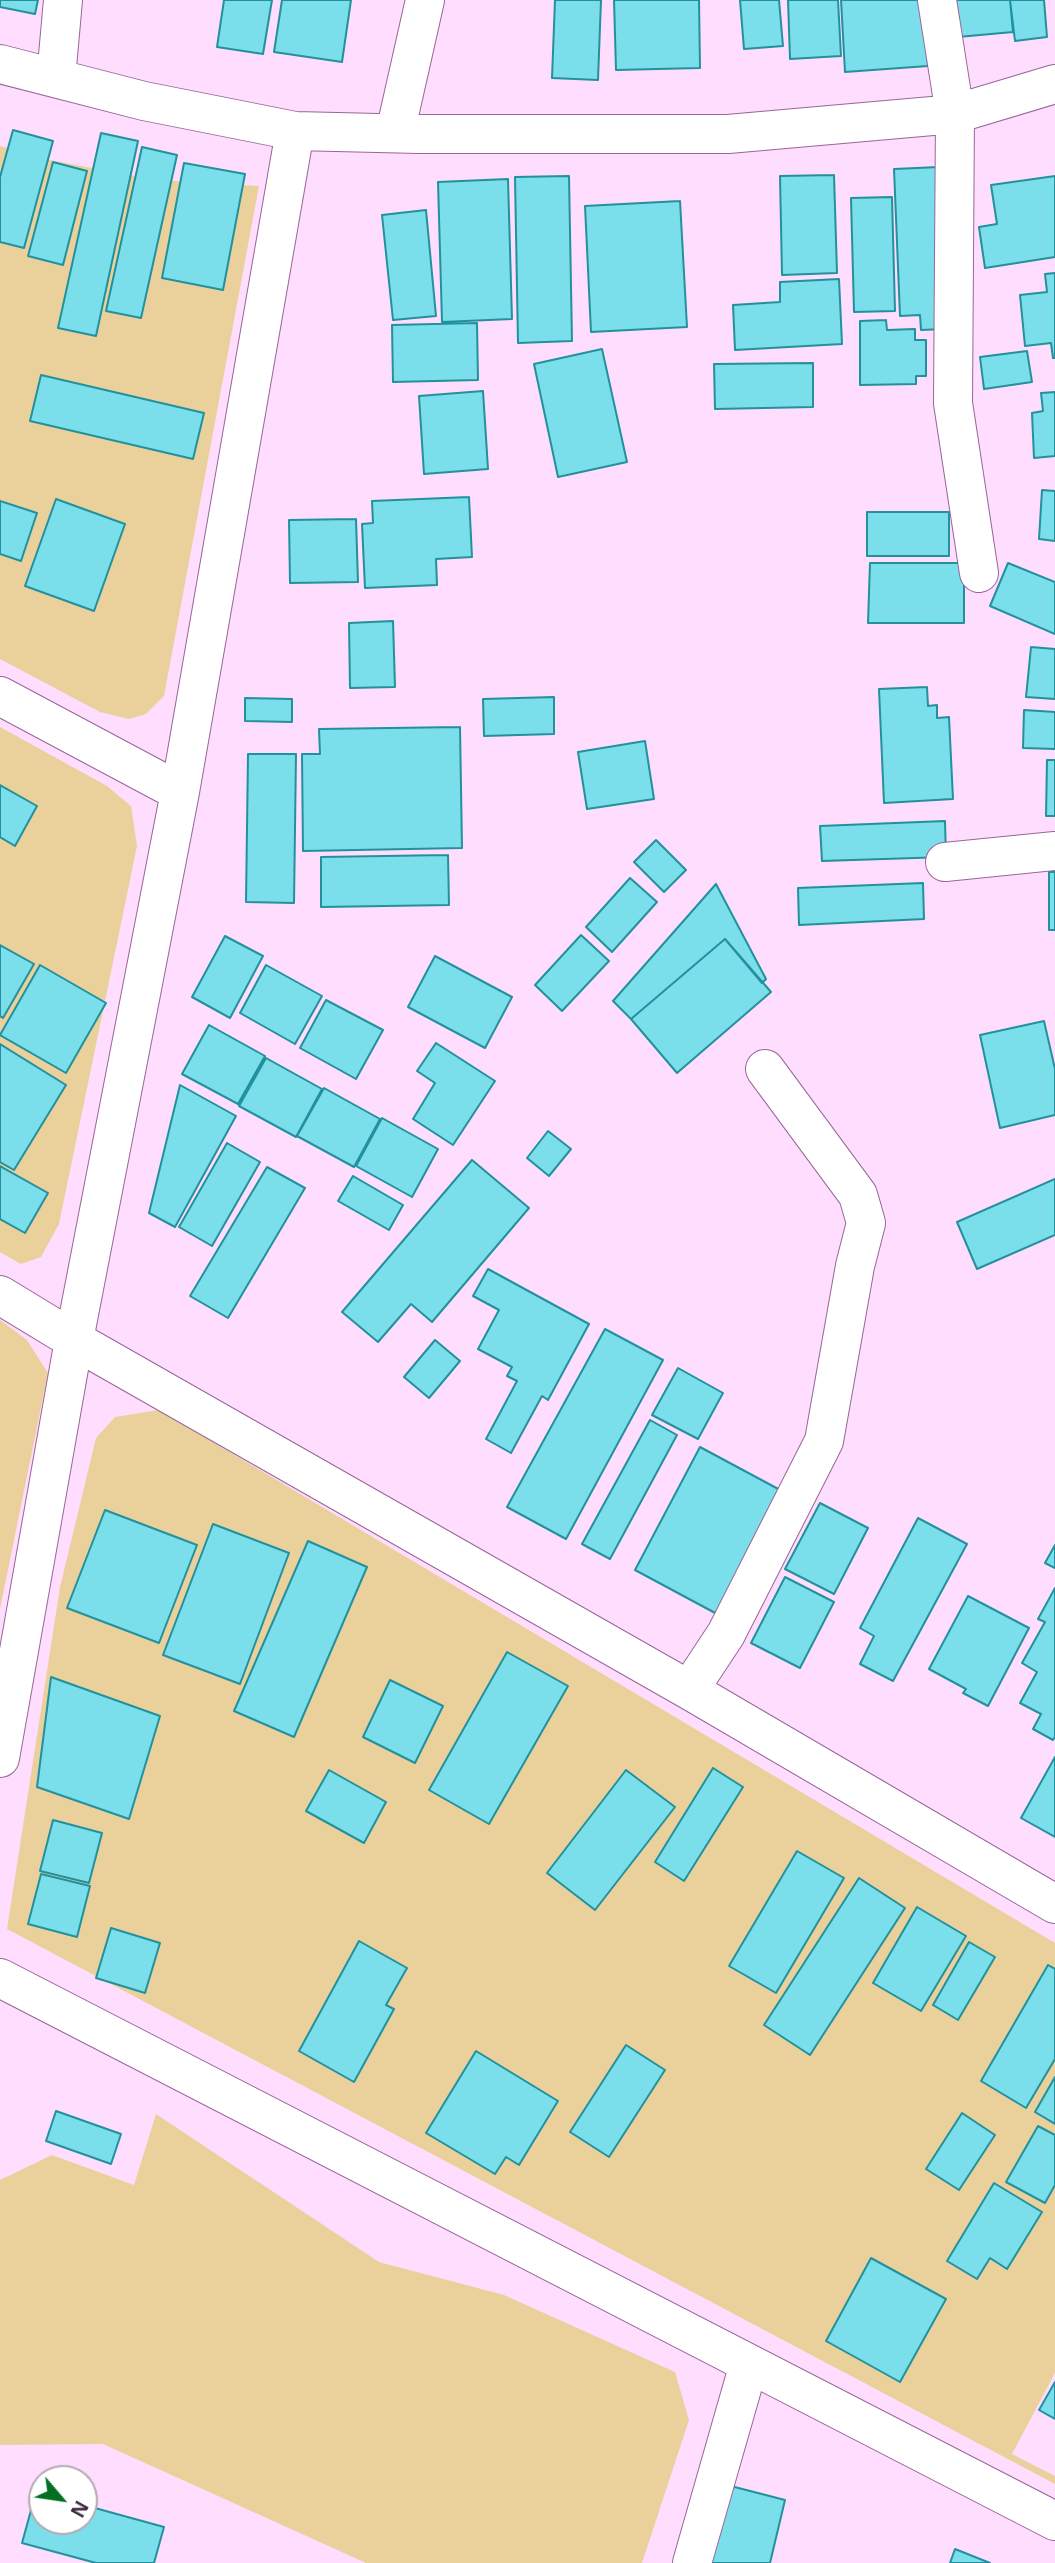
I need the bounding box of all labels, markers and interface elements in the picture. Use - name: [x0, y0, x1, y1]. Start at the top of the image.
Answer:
- north arrow: [28, 2465, 98, 2535]
- text: N: [65, 2496, 95, 2522]

